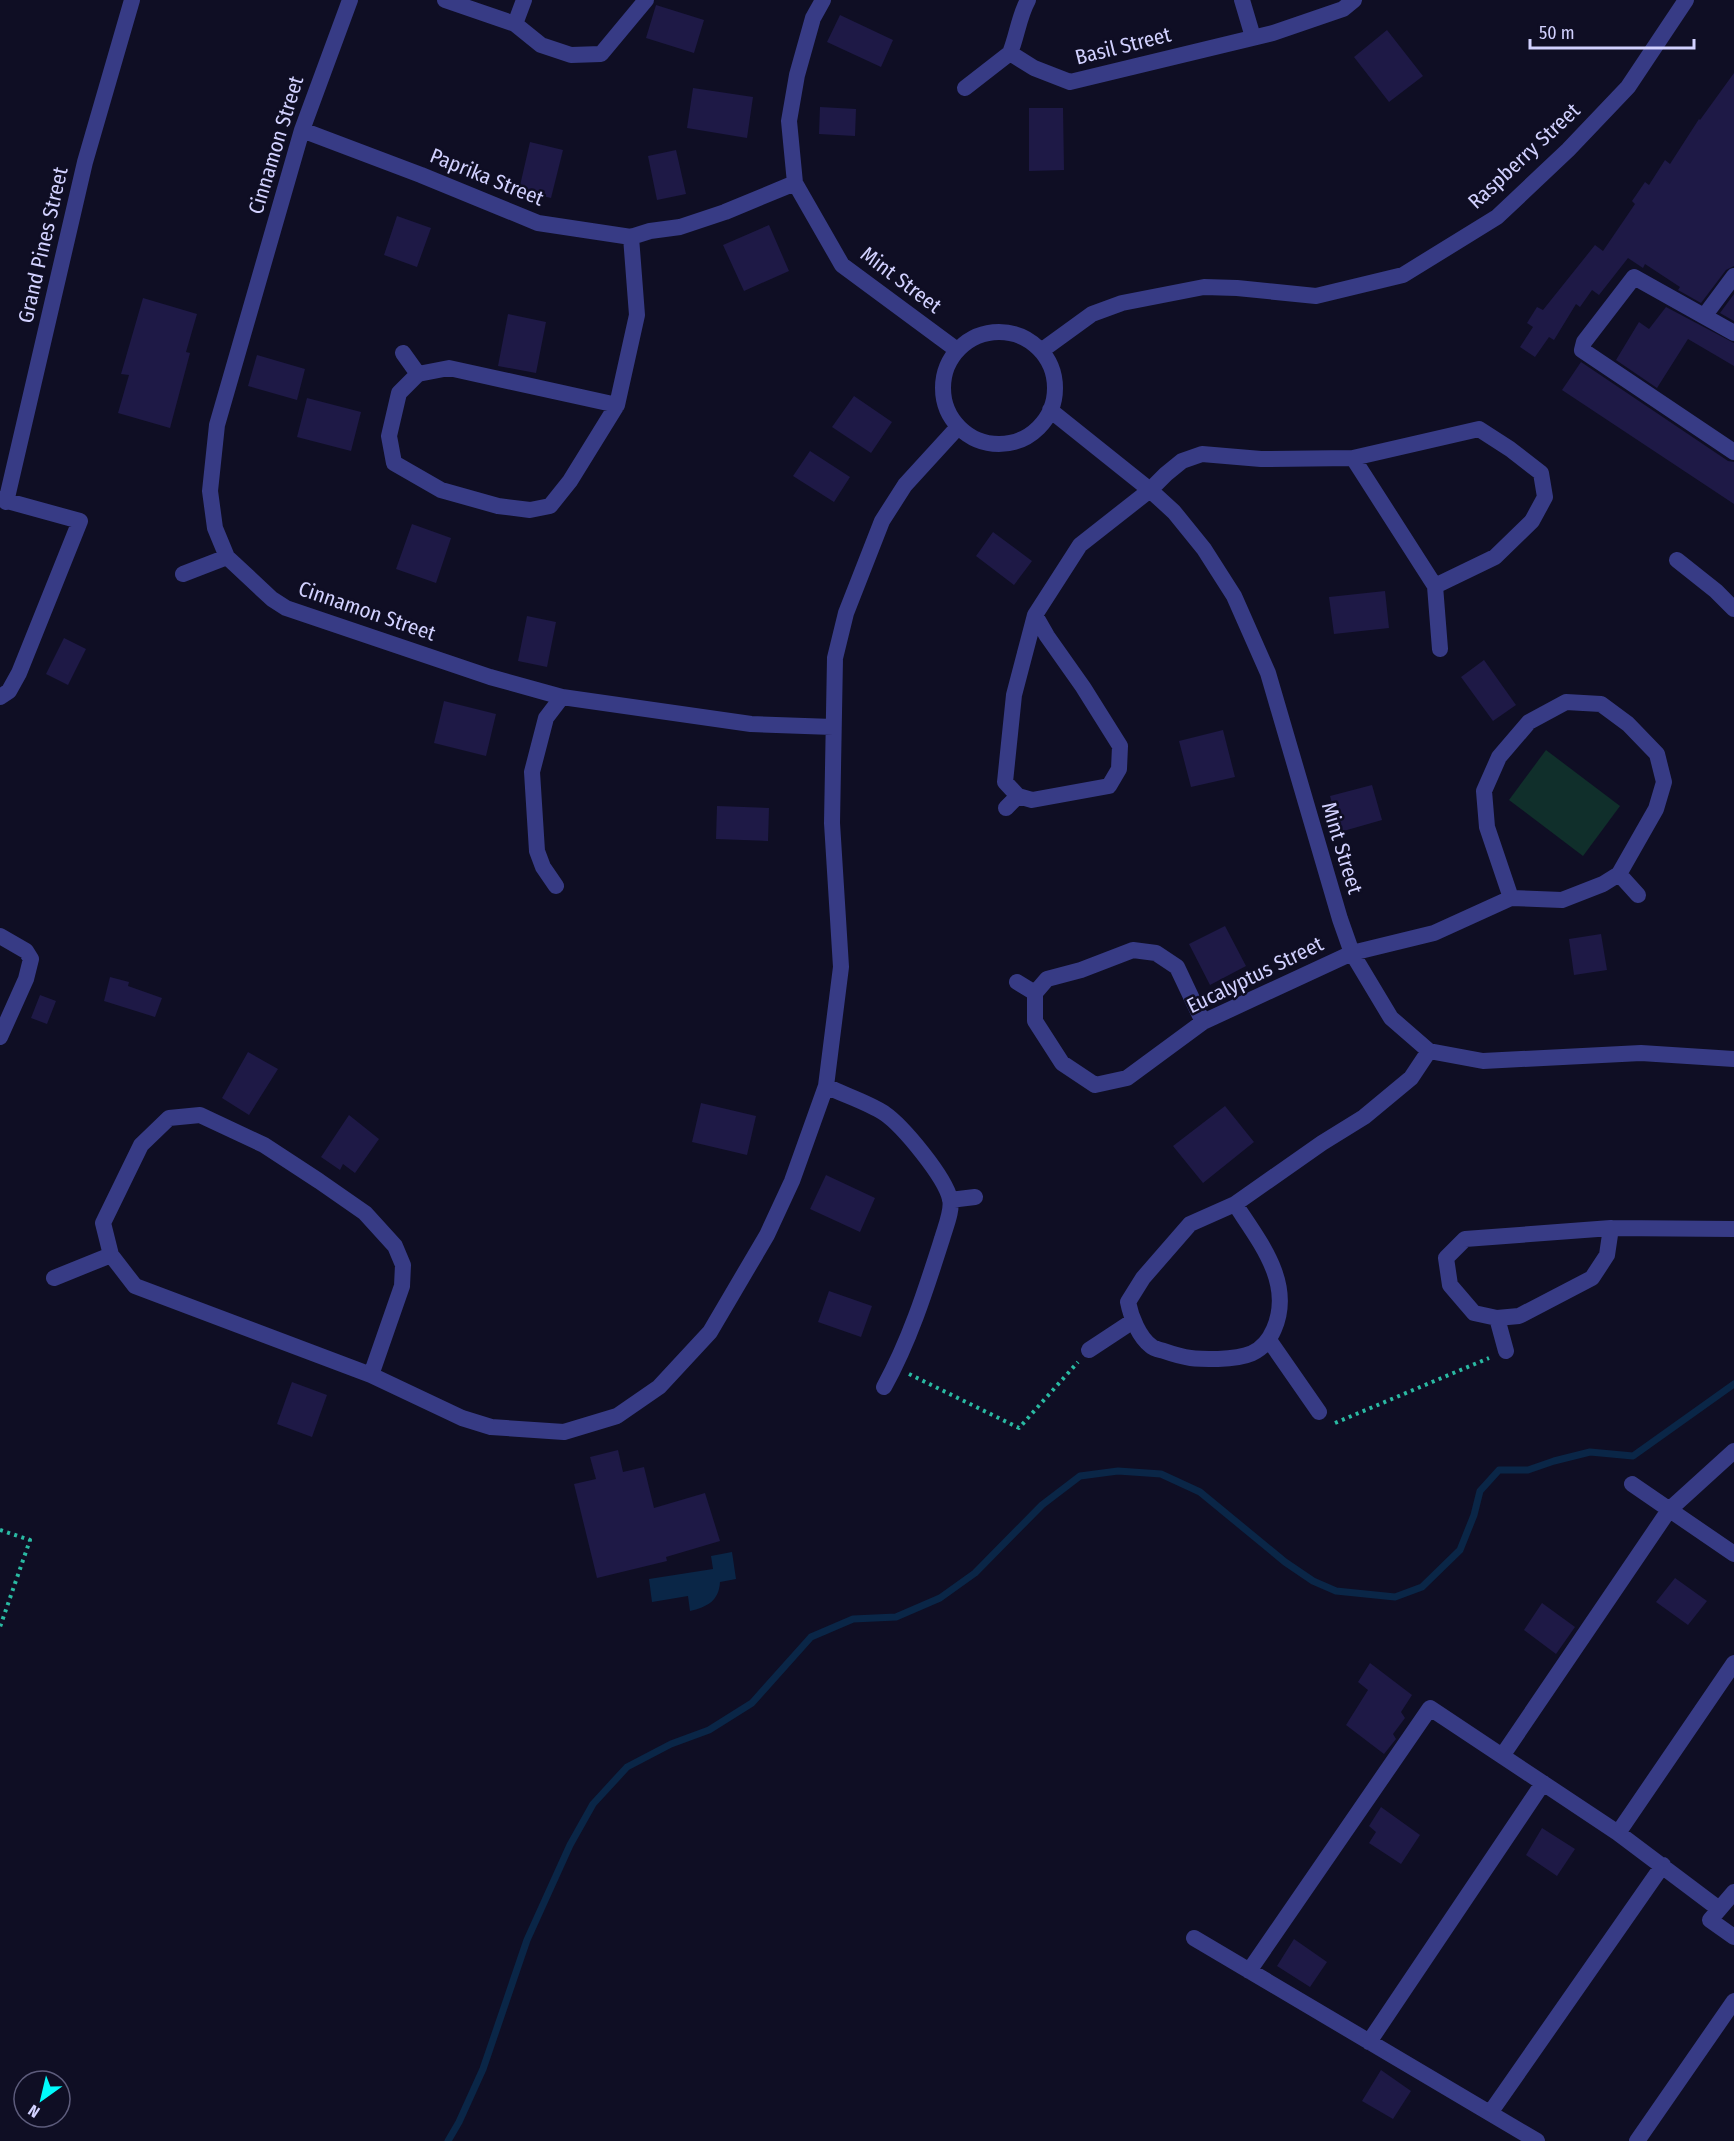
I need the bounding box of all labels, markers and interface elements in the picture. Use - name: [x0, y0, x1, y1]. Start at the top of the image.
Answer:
- scale bar: [1530, 12, 1694, 50]
- street label: Basil Street: [1072, 22, 1174, 70]
- text: 50 m: [1539, 22, 1575, 44]
- street label: Cinnamon Street: [243, 73, 309, 217]
- street label: Raspberry Street: [1463, 97, 1585, 214]
- street label: Paprika Street: [426, 142, 548, 212]
- street label: Grand Pines Street: [12, 164, 74, 326]
- street label: Mint Street: [855, 241, 947, 319]
- street label: Cinnamon Street: [295, 575, 439, 647]
- street label: Mint Street: [1316, 799, 1368, 897]
- street label: Eucalyptus Street: [1183, 931, 1328, 1019]
- north arrow: [12, 2069, 72, 2129]
- text: N: [25, 2100, 43, 2122]

